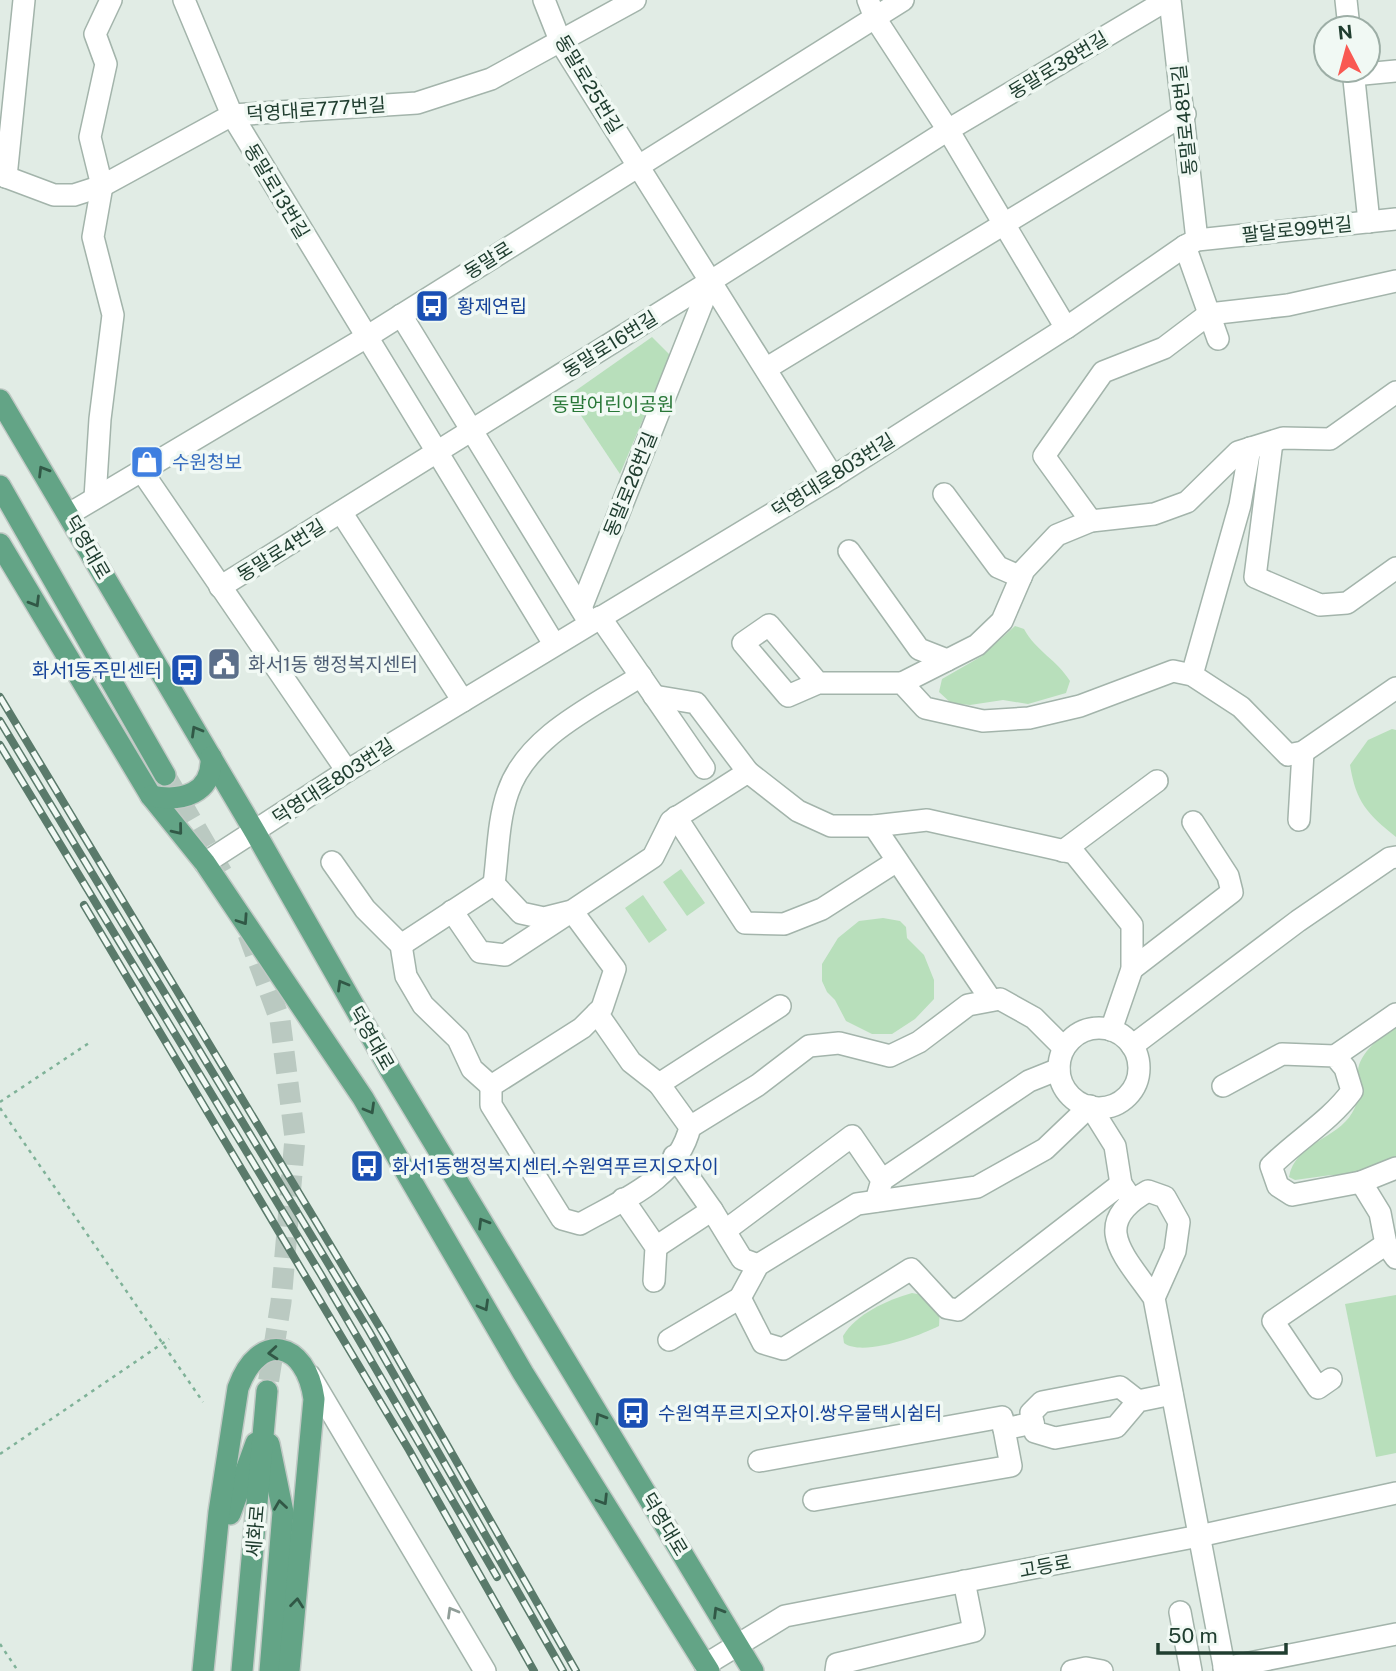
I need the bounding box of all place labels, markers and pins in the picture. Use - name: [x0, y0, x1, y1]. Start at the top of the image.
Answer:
- bus stop icon: 황제연립: [413, 287, 451, 325]
- place label: 황제연립: [457, 295, 527, 317]
- shop icon: 수원청보: [128, 443, 166, 481]
- place label: 수원청보: [172, 451, 242, 473]
- public building icon: 화서1동 행정복지센터: [205, 645, 243, 683]
- bus stop icon: 화서1동주민센터: [168, 651, 206, 689]
- place label: 화서1동 행정복지센터: [248, 653, 418, 675]
- place label: 화서1동주민센터: [32, 659, 162, 681]
- bus stop icon: 화서1동행정복지센터.수원역푸르지오자이: [348, 1147, 386, 1185]
- place label: 화서1동행정복지센터.수원역푸르지오자이: [392, 1155, 719, 1177]
- bus stop icon: 수원역푸르지오자이.쌍우물택시쉼터: [614, 1394, 652, 1432]
- place label: 수원역푸르지오자이.쌍우물택시쉼터: [658, 1402, 942, 1424]

